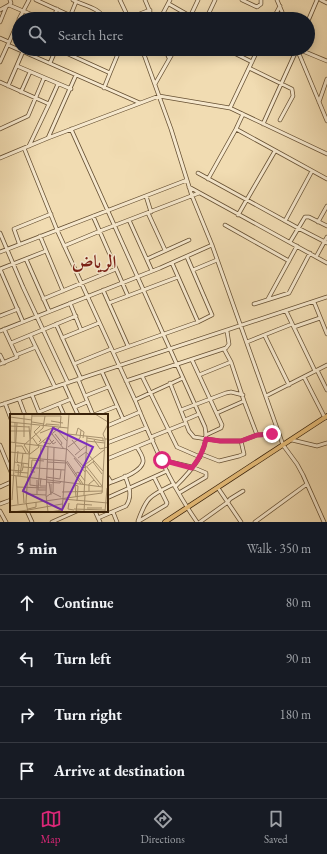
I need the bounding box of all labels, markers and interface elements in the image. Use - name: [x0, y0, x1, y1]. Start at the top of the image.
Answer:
- search box: [12, 12, 315, 56]
- icon: search: [26, 23, 48, 45]
- text: Search here: [58, 25, 123, 44]
- district label: الرياض: [72, 250, 116, 273]
- inset map: [10, 414, 108, 512]
- route end: [263, 425, 281, 443]
- route start: [153, 451, 171, 469]
- text: 5 min: [16, 537, 57, 559]
- text: Walk · 350 m: [247, 540, 311, 557]
- icon: ahead: [16, 592, 38, 614]
- text: Continue: [54, 593, 114, 612]
- text: 80 m: [286, 594, 311, 611]
- icon: left: [16, 648, 38, 670]
- text: Turn left: [54, 649, 111, 668]
- text: 90 m: [286, 650, 311, 667]
- icon: right: [16, 704, 38, 726]
- text: Turn right: [54, 705, 122, 724]
- text: 180 m: [280, 706, 311, 723]
- icon: arrive: [16, 760, 38, 782]
- text: Arrive at destination: [54, 761, 185, 780]
- tab: Map: [40, 808, 62, 846]
- tab: Directions: [141, 808, 185, 846]
- tab: Saved: [264, 808, 287, 846]

